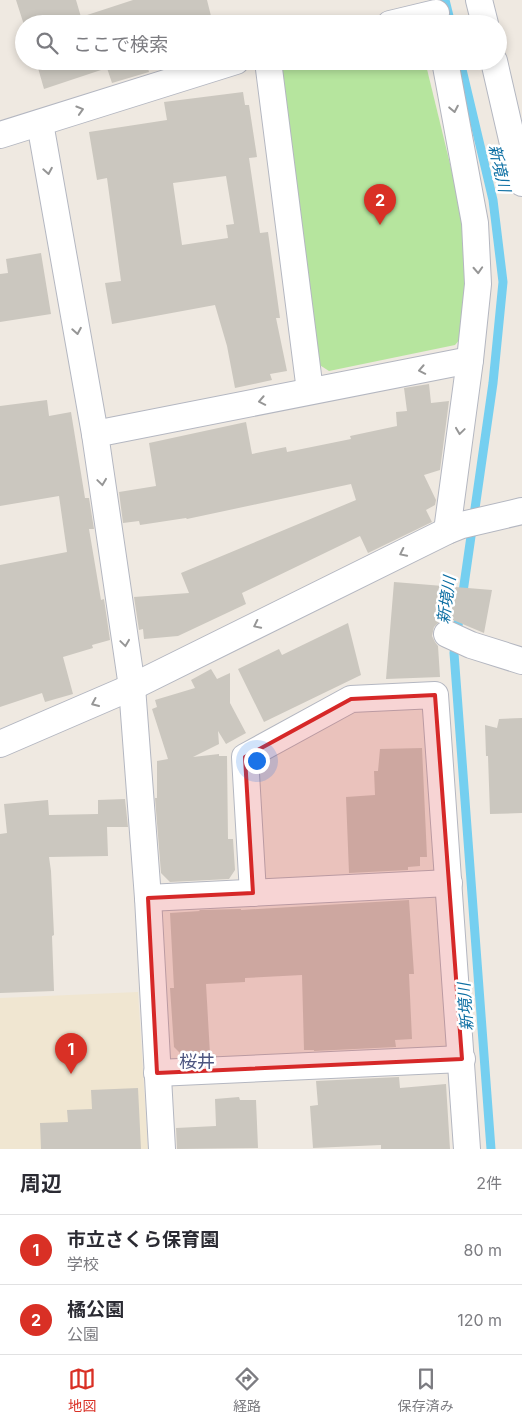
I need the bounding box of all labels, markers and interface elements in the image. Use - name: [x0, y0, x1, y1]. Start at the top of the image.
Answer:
- search box: [15, 15, 507, 70]
- icon: search: [33, 29, 61, 57]
- text: ここで検索: [73, 33, 168, 56]
- one-way arrow: [449, 105, 459, 114]
- one-way arrow: [75, 106, 84, 116]
- water label: 新境川: [485, 142, 516, 196]
- one-way arrow: [43, 166, 53, 175]
- pin: 2: [364, 184, 396, 225]
- one-way arrow: [472, 266, 483, 274]
- one-way arrow: [71, 326, 81, 335]
- one-way arrow: [418, 364, 426, 374]
- one-way arrow: [258, 395, 267, 406]
- one-way arrow: [455, 427, 466, 435]
- one-way arrow: [96, 478, 107, 486]
- one-way arrow: [399, 547, 408, 557]
- water label: 新境川: [433, 573, 460, 625]
- one-way arrow: [254, 619, 263, 629]
- one-way arrow: [120, 639, 130, 647]
- one-way arrow: [91, 696, 100, 707]
- your location: [244, 748, 270, 774]
- water label: 新境川: [453, 980, 477, 1032]
- pin: 1: [55, 1033, 87, 1074]
- district label: 桜井: [179, 1051, 215, 1072]
- text: 周辺: [20, 1171, 62, 1196]
- text: 2件: [476, 1173, 502, 1193]
- text: 市立さくら保育園: [67, 1228, 219, 1251]
- text: 1: [33, 1240, 39, 1260]
- text: 80 m: [463, 1240, 502, 1260]
- text: 学校: [67, 1254, 99, 1274]
- text: 橘公園: [67, 1298, 124, 1321]
- text: 2: [31, 1310, 41, 1330]
- text: 120 m: [457, 1310, 502, 1330]
- text: 公園: [67, 1324, 99, 1344]
- tab: 地図: [68, 1365, 96, 1415]
- tab: 経路: [233, 1365, 261, 1415]
- tab: 保存済み: [398, 1365, 454, 1415]

